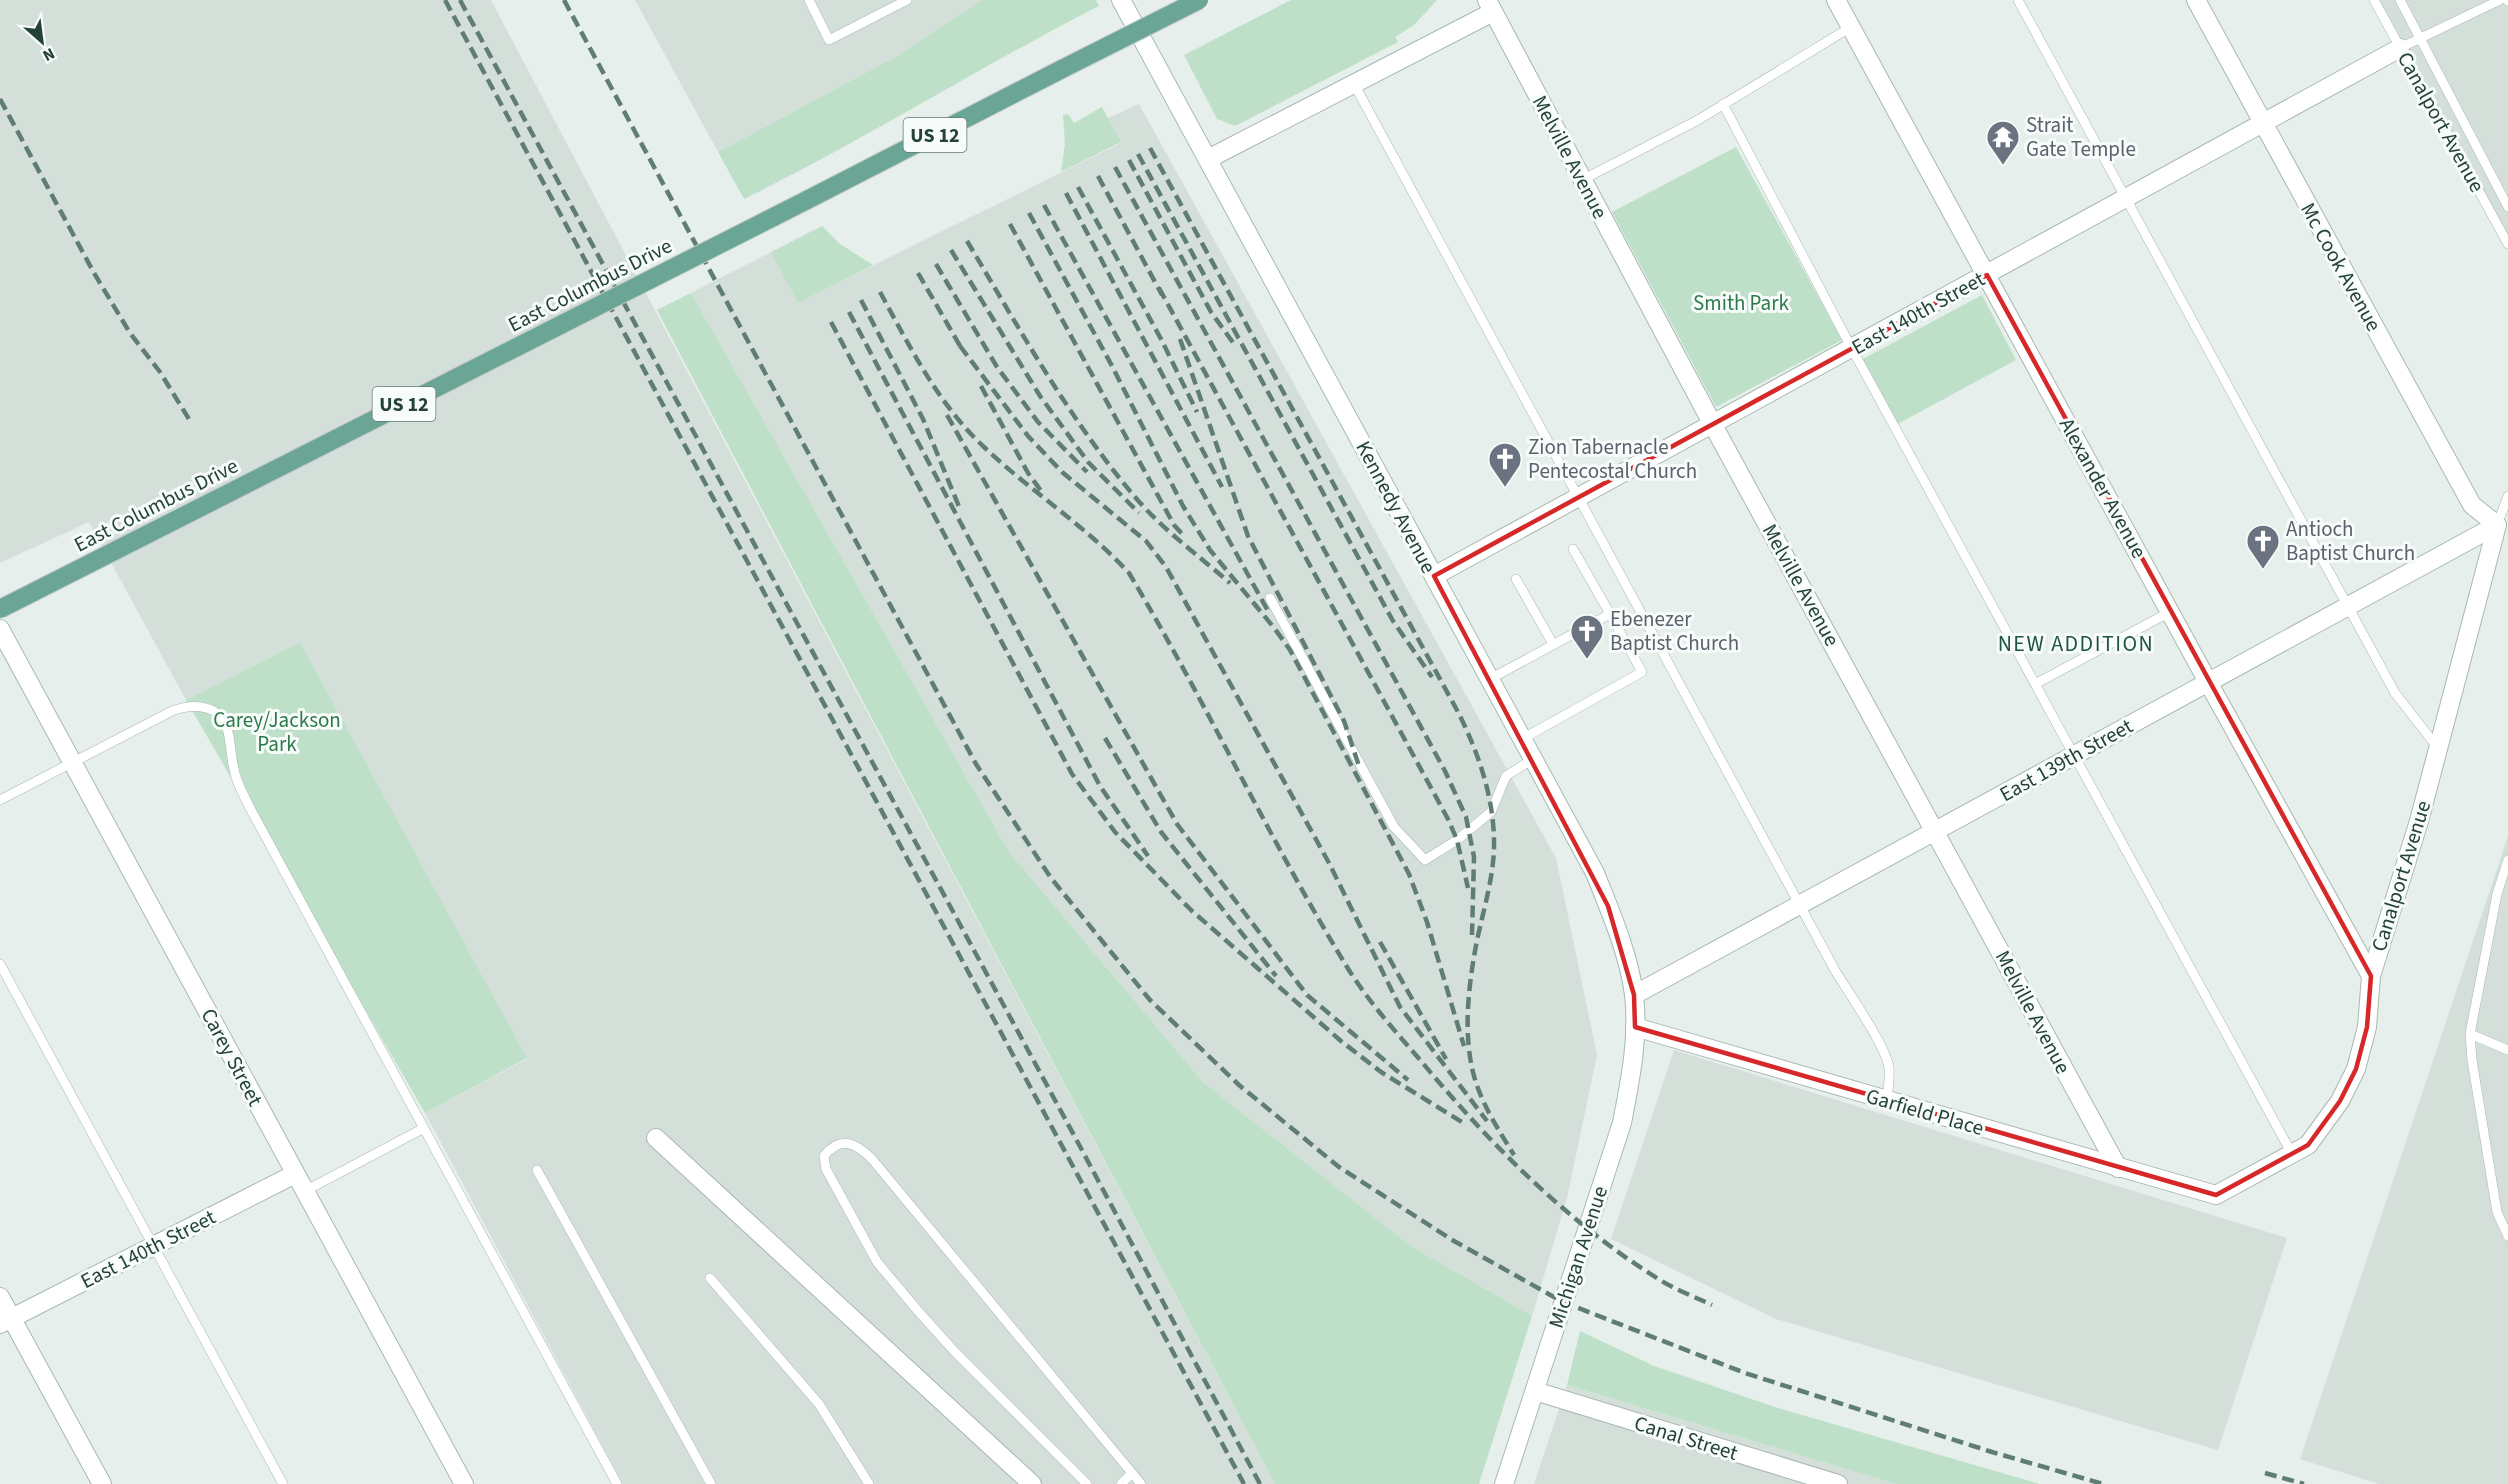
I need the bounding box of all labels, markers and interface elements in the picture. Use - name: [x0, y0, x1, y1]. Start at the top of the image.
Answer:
- north arrow: [12, 12, 72, 72]
- text: N: [39, 42, 58, 67]
- street label: Canalport Avenue: [2390, 46, 2492, 198]
- street label: Melville Avenue: [1525, 90, 1615, 224]
- place label: Strait Gate Temple: [2026, 110, 2136, 164]
- road number: US 12: [904, 118, 966, 152]
- temple icon: Strait Gate Temple: [1985, 119, 2021, 166]
- street label: Mc Cook Avenue: [2293, 197, 2389, 337]
- street label: East Columbus Drive: [503, 231, 677, 339]
- street label: East 140th Street: [1846, 264, 1990, 362]
- park label: Smith Park: [1693, 288, 1789, 318]
- road number: US 12: [372, 387, 436, 421]
- street label: Alexander Avenue: [2052, 412, 2154, 564]
- place label: Zion Tabernacle Pentecostal Church: [1528, 432, 1697, 486]
- street label: Kennedy Avenue: [1348, 435, 1444, 579]
- church icon: Zion Tabernacle Pentecostal Church: [1487, 441, 1523, 488]
- street label: East Columbus Drive: [69, 451, 243, 559]
- place label: Antioch Baptist Church: [2286, 514, 2415, 568]
- street label: Melville Avenue: [1755, 518, 1847, 652]
- church icon: Antioch Baptist Church: [2245, 523, 2281, 570]
- place label: Ebenezer Baptist Church: [1610, 604, 1739, 658]
- church icon: Ebenezer Baptist Church: [1569, 613, 1605, 660]
- district label: NEW ADDITION: [1998, 628, 2154, 660]
- park label: Carey/Jackson Park: [213, 705, 341, 759]
- street label: East 139th Street: [1994, 711, 2138, 809]
- street label: Canalport Avenue: [2364, 797, 2438, 955]
- street label: Melville Avenue: [1988, 945, 2078, 1079]
- street label: Carey Street: [194, 1003, 270, 1111]
- street label: Garfield Place: [1863, 1081, 1987, 1143]
- street label: Michigan Avenue: [1541, 1182, 1615, 1332]
- street label: East 140th Street: [75, 1202, 221, 1296]
- street label: Canal Street: [1631, 1408, 1741, 1468]

